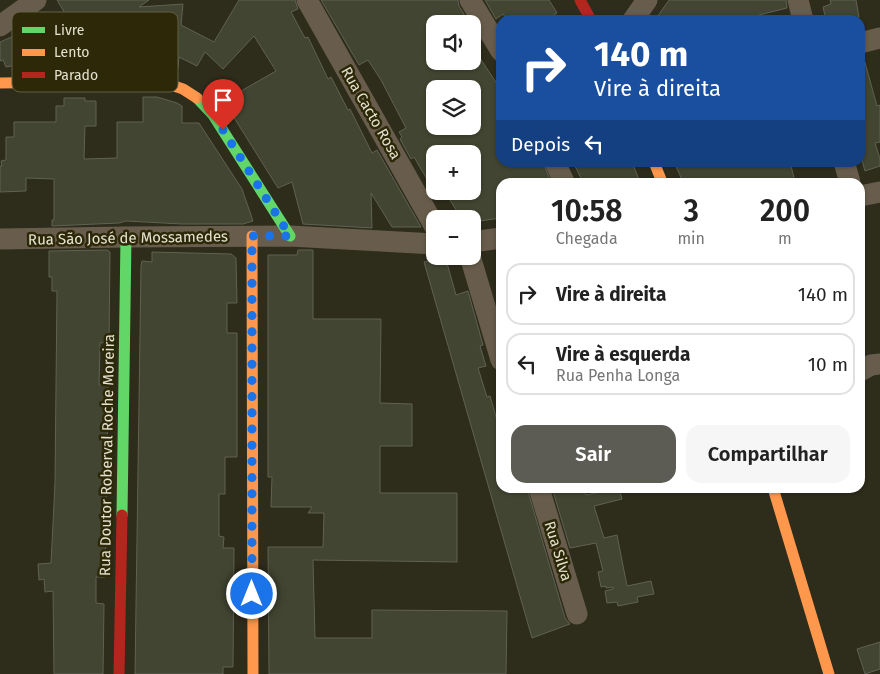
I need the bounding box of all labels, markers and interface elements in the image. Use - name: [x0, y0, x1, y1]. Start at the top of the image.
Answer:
- legend: [12, 12, 178, 92]
- map controls: [426, 15, 481, 265]
- button: sound: [426, 15, 481, 70]
- text: Livre: [54, 22, 84, 39]
- text: 140 m: [594, 33, 688, 75]
- icon: right: [511, 35, 576, 100]
- text: Lento: [54, 44, 89, 61]
- street label: Rua Cacto Rosa: [337, 63, 405, 163]
- text: Parado: [54, 67, 98, 84]
- text: Vire à direita: [594, 75, 721, 102]
- pin: [202, 79, 244, 130]
- button: layers: [426, 80, 481, 135]
- icon: arrive: [209, 86, 237, 114]
- icon: left: [580, 130, 608, 158]
- text: Depois: [511, 133, 570, 156]
- button: +: [426, 145, 481, 200]
- text: 10:58: [551, 193, 622, 229]
- text: 3: [683, 193, 699, 229]
- text: 200: [760, 193, 810, 229]
- button: −: [426, 210, 481, 265]
- street label: Rua São José de Mossamedes: [28, 227, 228, 249]
- text: Chegada: [556, 229, 618, 248]
- text: min: [677, 229, 705, 248]
- text: m: [778, 229, 792, 248]
- icon: right: [513, 280, 541, 308]
- text: Vire à direita: [556, 283, 666, 306]
- text: 140 m: [798, 283, 848, 306]
- street label: Rua Doutor Roberval Roche Moreira: [96, 334, 118, 576]
- text: Vire à esquerda: [556, 343, 690, 366]
- icon: left: [513, 350, 541, 378]
- text: 10 m: [808, 353, 848, 376]
- text: Rua Penha Longa: [556, 366, 680, 385]
- button: Sair: [511, 425, 676, 483]
- button: Compartilhar: [686, 425, 850, 483]
- street label: Rua Silva: [540, 519, 576, 583]
- position arrow: [225, 567, 277, 619]

